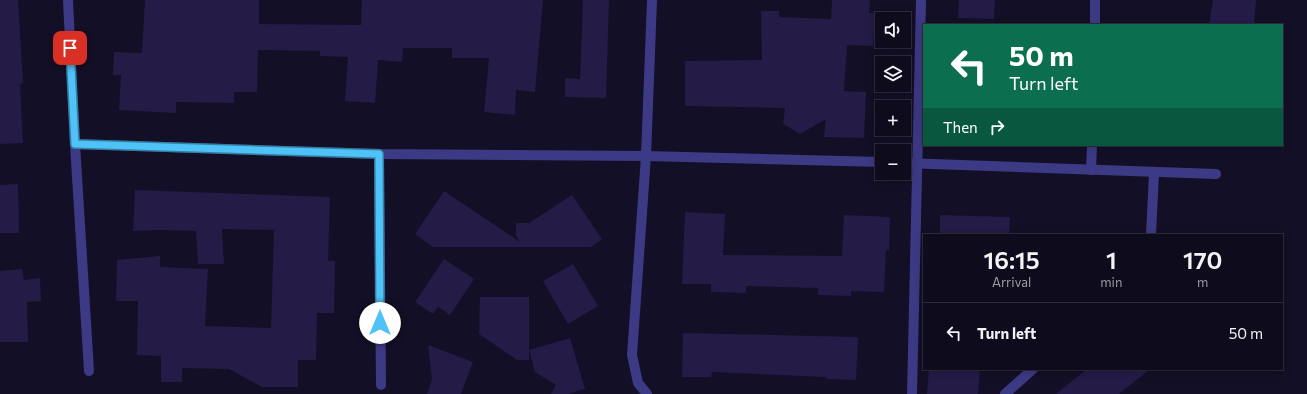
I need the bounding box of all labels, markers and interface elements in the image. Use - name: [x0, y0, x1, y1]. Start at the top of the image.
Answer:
- map controls: [875, 12, 911, 180]
- button: sound: [875, 12, 911, 48]
- pin: [53, 31, 87, 65]
- icon: arrive: [59, 37, 81, 59]
- text: 50 m: [1009, 38, 1074, 72]
- icon: left: [943, 40, 995, 92]
- button: layers: [875, 56, 911, 92]
- text: Turn left: [1009, 72, 1078, 94]
- button: +: [875, 100, 911, 136]
- icon: right: [986, 116, 1008, 138]
- text: Then: [943, 118, 978, 136]
- button: −: [875, 144, 911, 180]
- text: 16:15: [984, 245, 1040, 274]
- text: 1: [1106, 245, 1117, 274]
- text: 170: [1183, 245, 1222, 274]
- text: Arrival: [992, 274, 1031, 290]
- text: min: [1100, 274, 1122, 290]
- text: m: [1197, 274, 1208, 290]
- position arrow: [359, 302, 401, 344]
- icon: left: [943, 322, 965, 344]
- text: Turn left: [977, 324, 1036, 342]
- text: 50 m: [1229, 324, 1263, 342]

